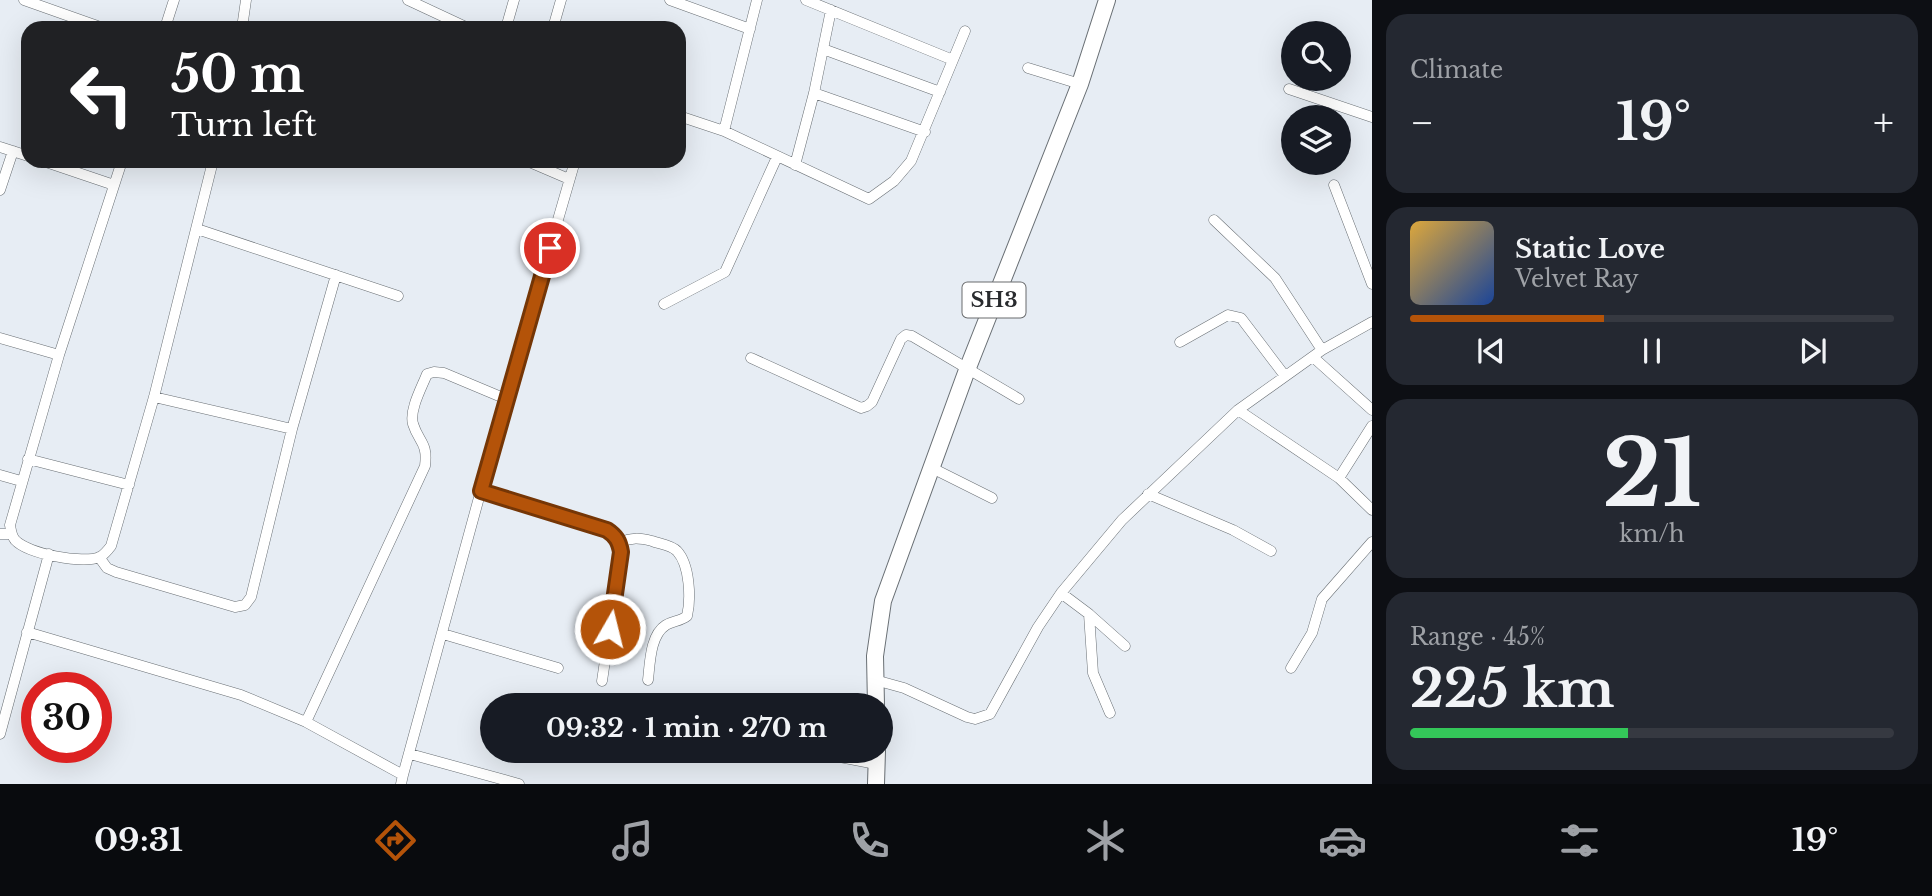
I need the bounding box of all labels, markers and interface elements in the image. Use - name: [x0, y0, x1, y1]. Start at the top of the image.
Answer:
- map controls: [1281, 21, 1351, 175]
- button: search: [1281, 21, 1351, 91]
- text: 50 m: [171, 44, 304, 105]
- icon: left: [56, 49, 147, 140]
- text: Climate: [1410, 56, 1503, 84]
- text: 19°: [1616, 90, 1691, 154]
- text: −: [1410, 99, 1434, 146]
- text: +: [1873, 99, 1894, 146]
- text: Turn left: [171, 105, 317, 145]
- button: layers: [1281, 105, 1351, 175]
- pin: [520, 218, 580, 278]
- icon: arrive: [531, 229, 569, 267]
- text: Static Love: [1515, 233, 1665, 265]
- text: Velvet Ray: [1515, 265, 1639, 293]
- road number: SH3: [962, 282, 1026, 318]
- icon: previous: [1472, 332, 1510, 370]
- icon: pause: [1633, 332, 1671, 370]
- icon: next: [1794, 332, 1832, 370]
- text: 21: [1603, 418, 1701, 531]
- text: km/h: [1619, 520, 1685, 548]
- position arrow: [573, 592, 647, 666]
- text: Range · 45%: [1410, 623, 1545, 651]
- text: 225 km: [1410, 657, 1615, 721]
- speed limit sign: 30: [21, 672, 112, 763]
- text: 09:32 · 1 min · 270 m: [546, 712, 827, 744]
- icon: directions: [371, 816, 420, 865]
- icon: music: [608, 816, 657, 865]
- icon: phone: [845, 816, 894, 865]
- icon: climate: [1081, 816, 1130, 865]
- icon: car: [1318, 816, 1367, 865]
- icon: filters: [1555, 816, 1604, 865]
- text: 09:31: [94, 820, 183, 860]
- text: 19°: [1792, 820, 1838, 860]

